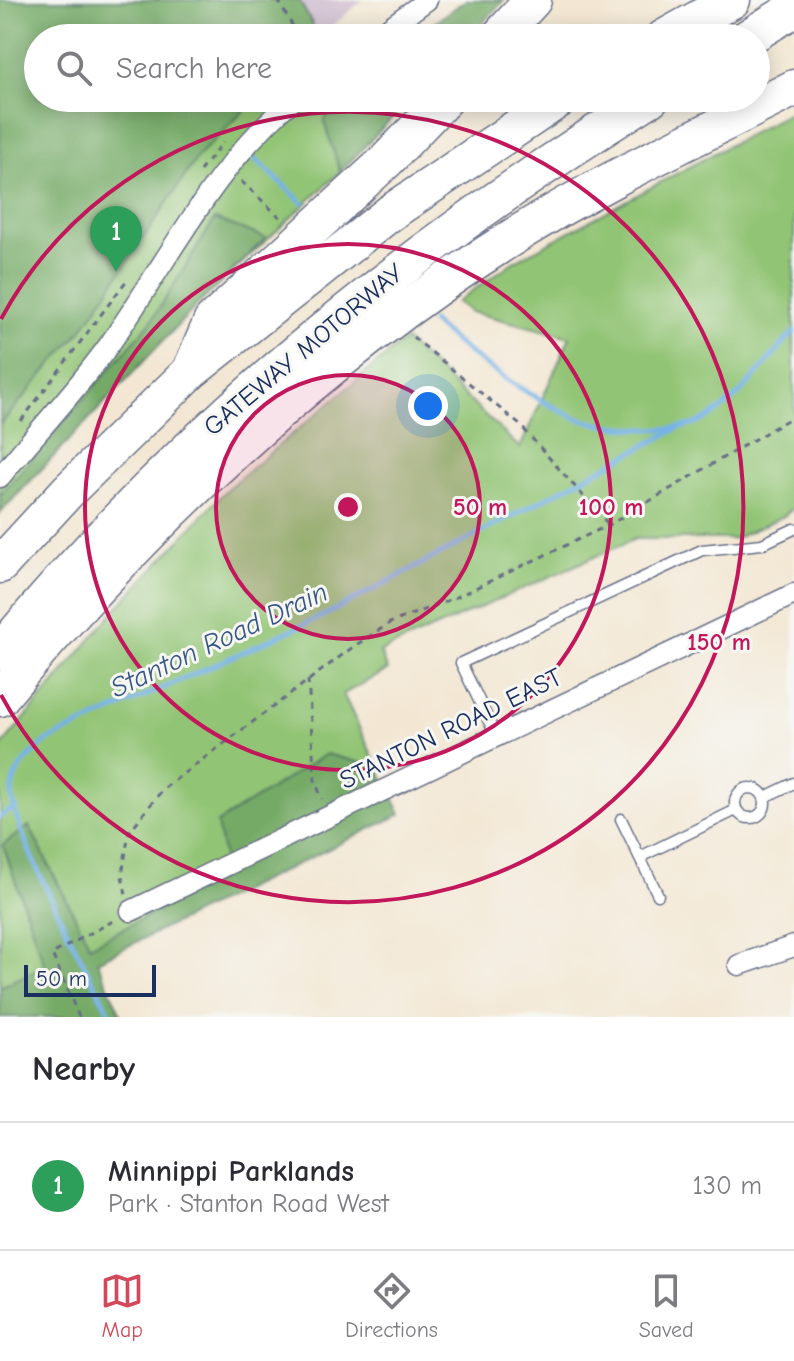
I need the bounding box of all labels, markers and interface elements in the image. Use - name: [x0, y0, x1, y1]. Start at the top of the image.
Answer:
- search box: [24, 24, 770, 112]
- icon: search: [52, 46, 96, 90]
- text: Search here: [116, 51, 272, 86]
- pin: 1: [90, 206, 142, 272]
- street label: GATEWAY MOTORWAY: [198, 257, 410, 442]
- your location: [408, 386, 448, 426]
- centre of rings: [334, 493, 362, 521]
- text: 50 m: [453, 493, 507, 521]
- text: 100 m: [579, 493, 643, 521]
- water label: Stanton Road Drain: [105, 576, 333, 704]
- text: 150 m: [687, 628, 751, 656]
- street label: STANTON ROAD EAST: [335, 662, 567, 796]
- scale bar: [24, 961, 156, 997]
- text: 50 m: [36, 966, 87, 992]
- text: Nearby: [32, 1049, 135, 1089]
- text: Minnippi Parklands: [108, 1154, 354, 1189]
- text: 1: [53, 1171, 63, 1201]
- text: 130 m: [693, 1171, 762, 1201]
- text: Park · Stanton Road West: [108, 1189, 389, 1219]
- tab: Map: [100, 1269, 144, 1343]
- tab: Directions: [345, 1269, 438, 1343]
- tab: Saved: [639, 1269, 694, 1343]

